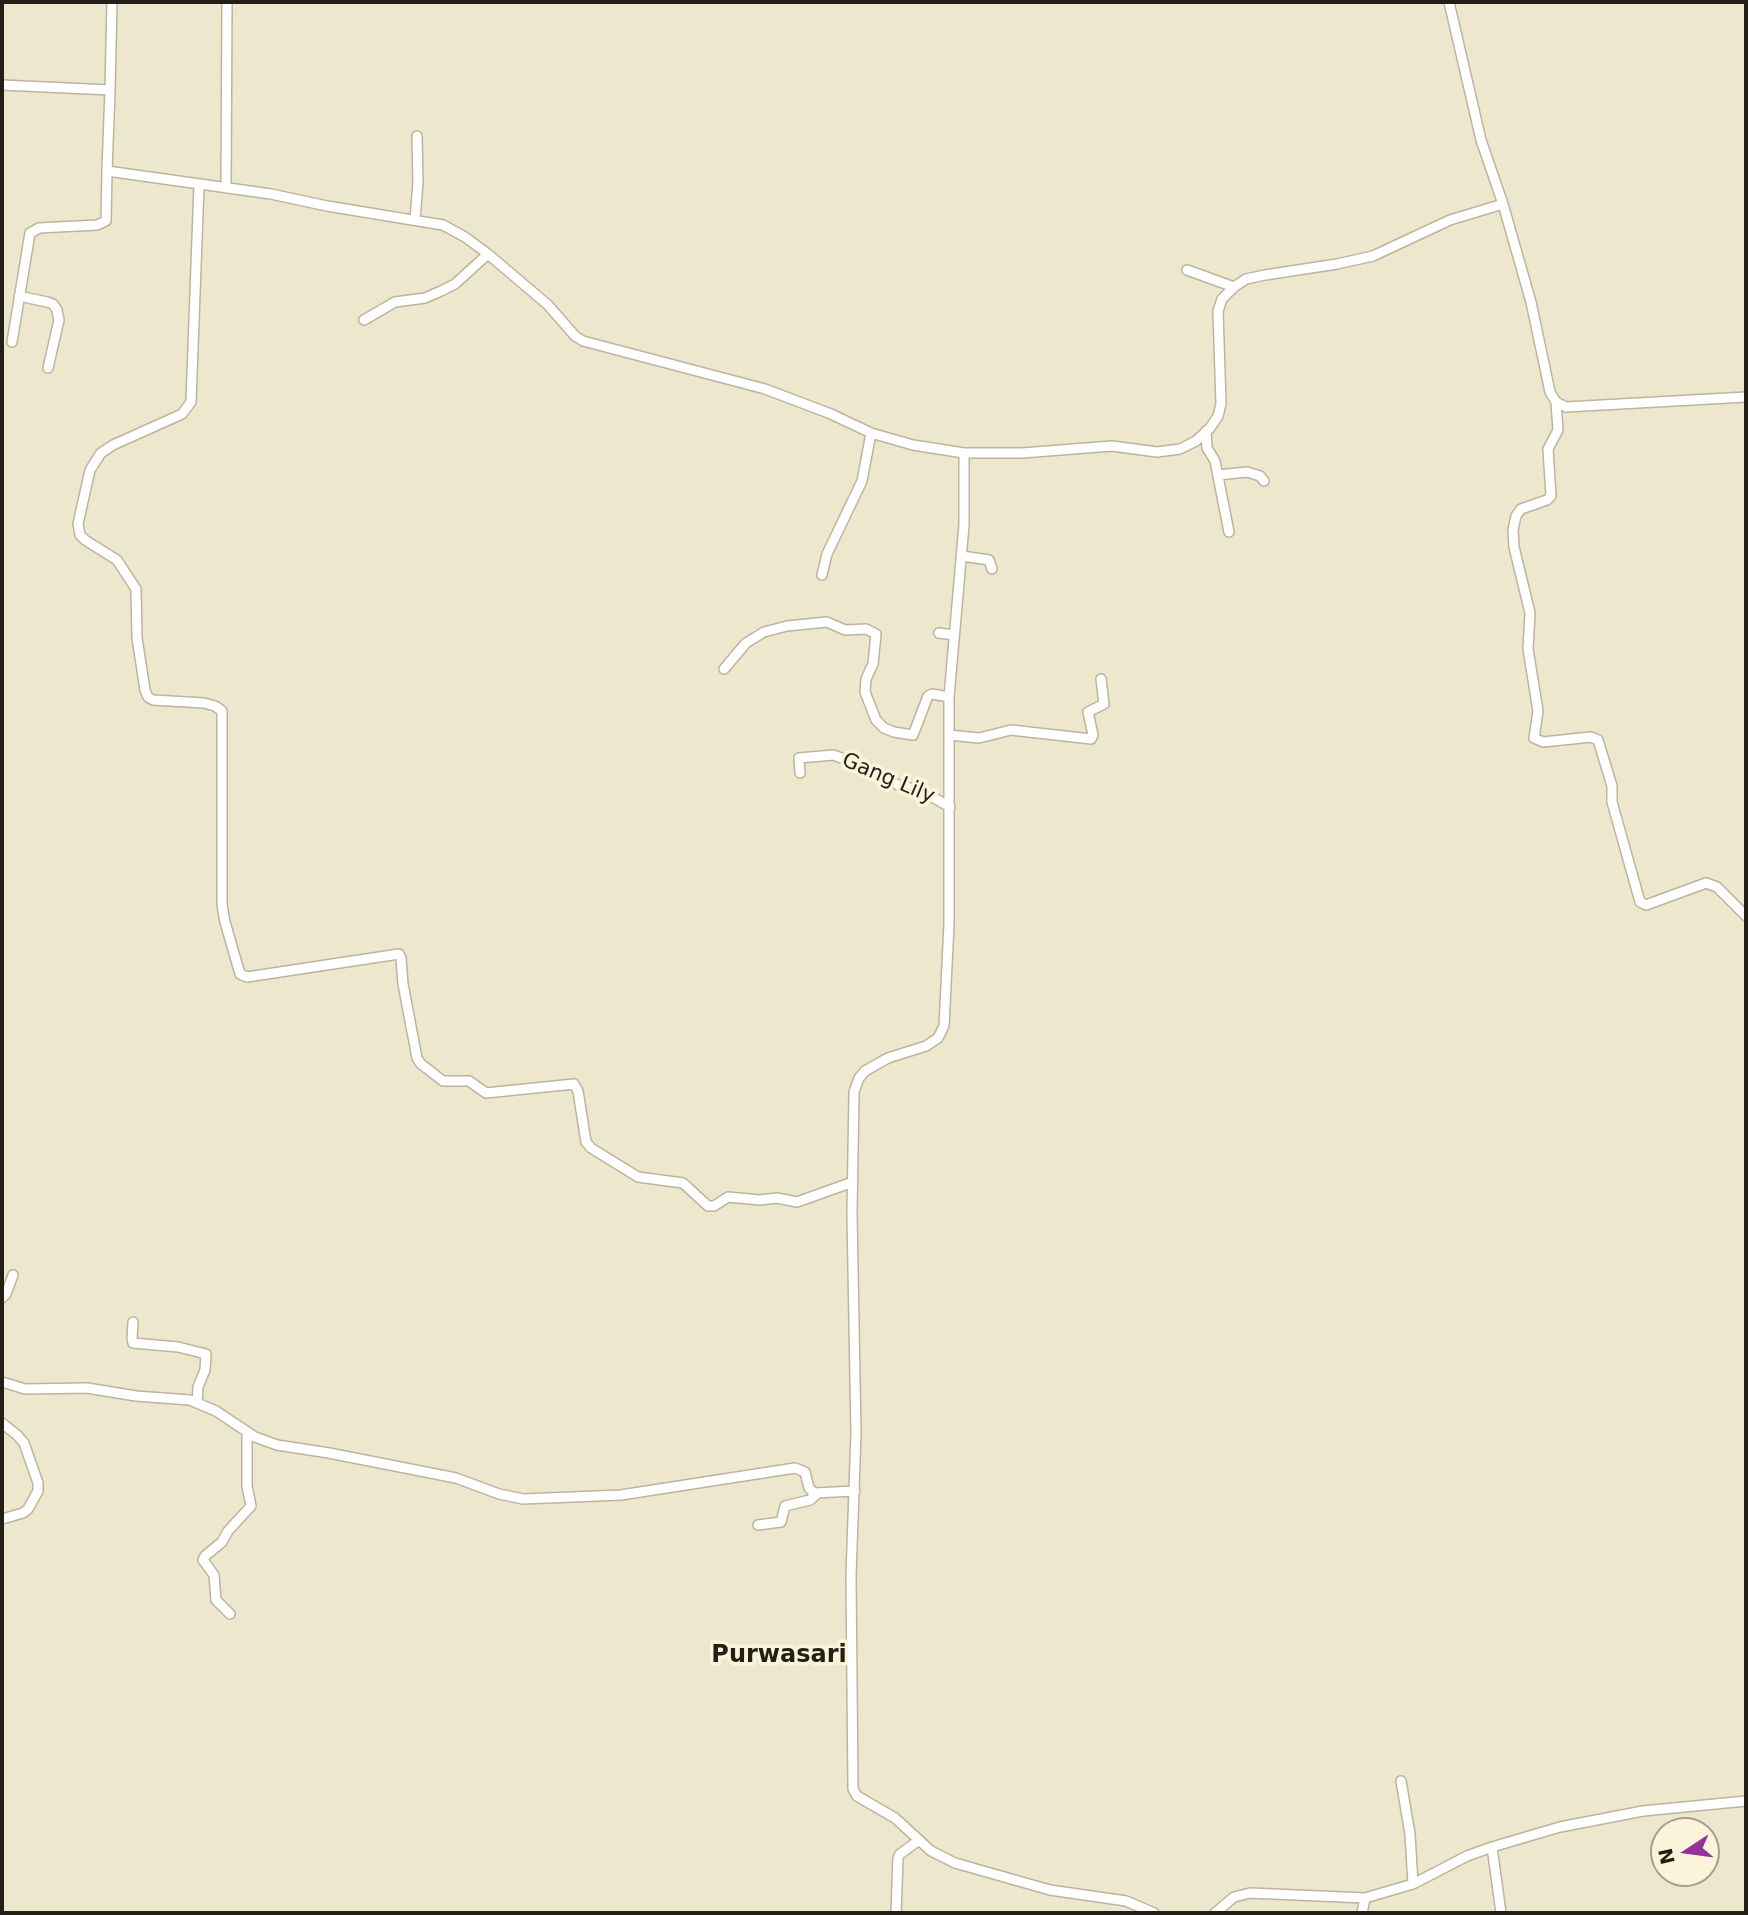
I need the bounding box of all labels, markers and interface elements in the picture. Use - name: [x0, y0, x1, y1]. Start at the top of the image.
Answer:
- street label: Gang Lily: [838, 748, 938, 810]
- district label: Purwasari: [711, 1642, 847, 1670]
- north arrow: [1650, 1817, 1720, 1887]
- text: N: [1654, 1846, 1679, 1866]

